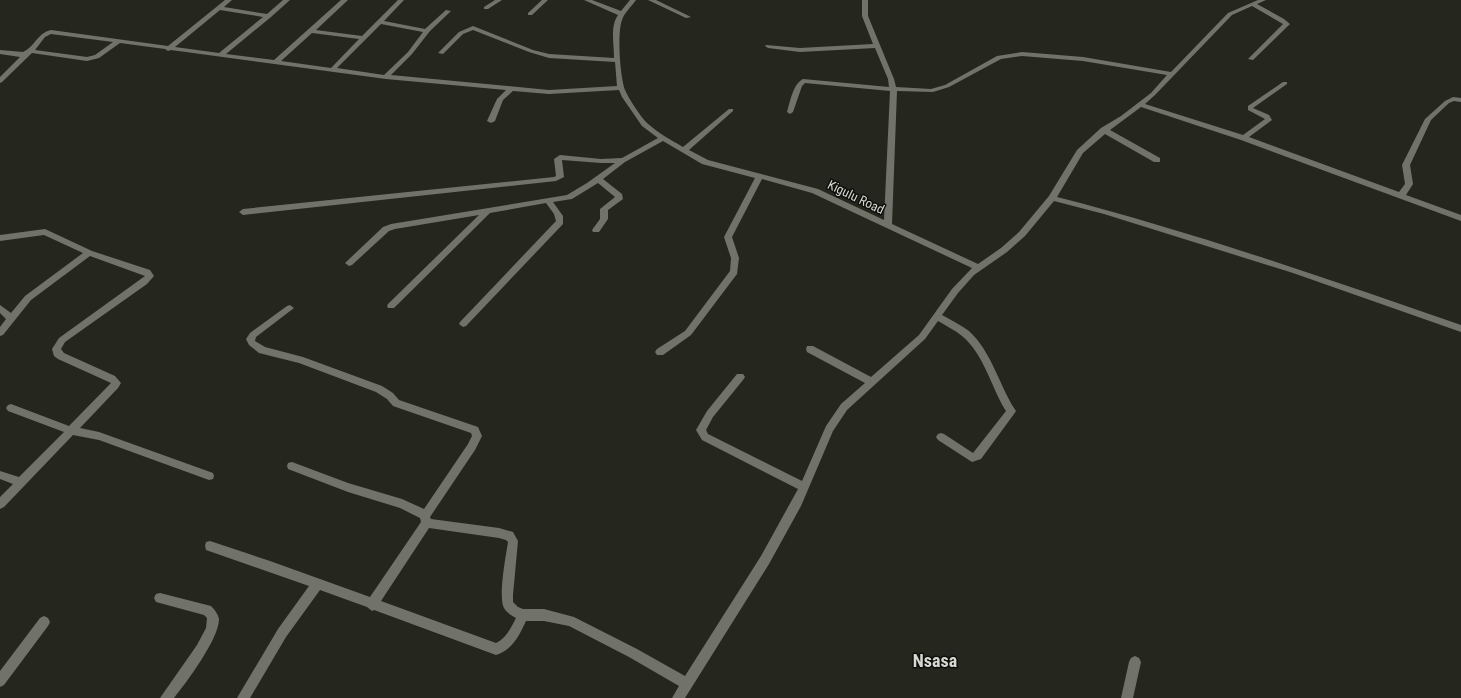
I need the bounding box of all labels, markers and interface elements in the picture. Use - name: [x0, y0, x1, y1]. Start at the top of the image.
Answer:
- street label: Kigulu Road: [825, 177, 887, 217]
- district label: Nsasa: [913, 650, 957, 671]

